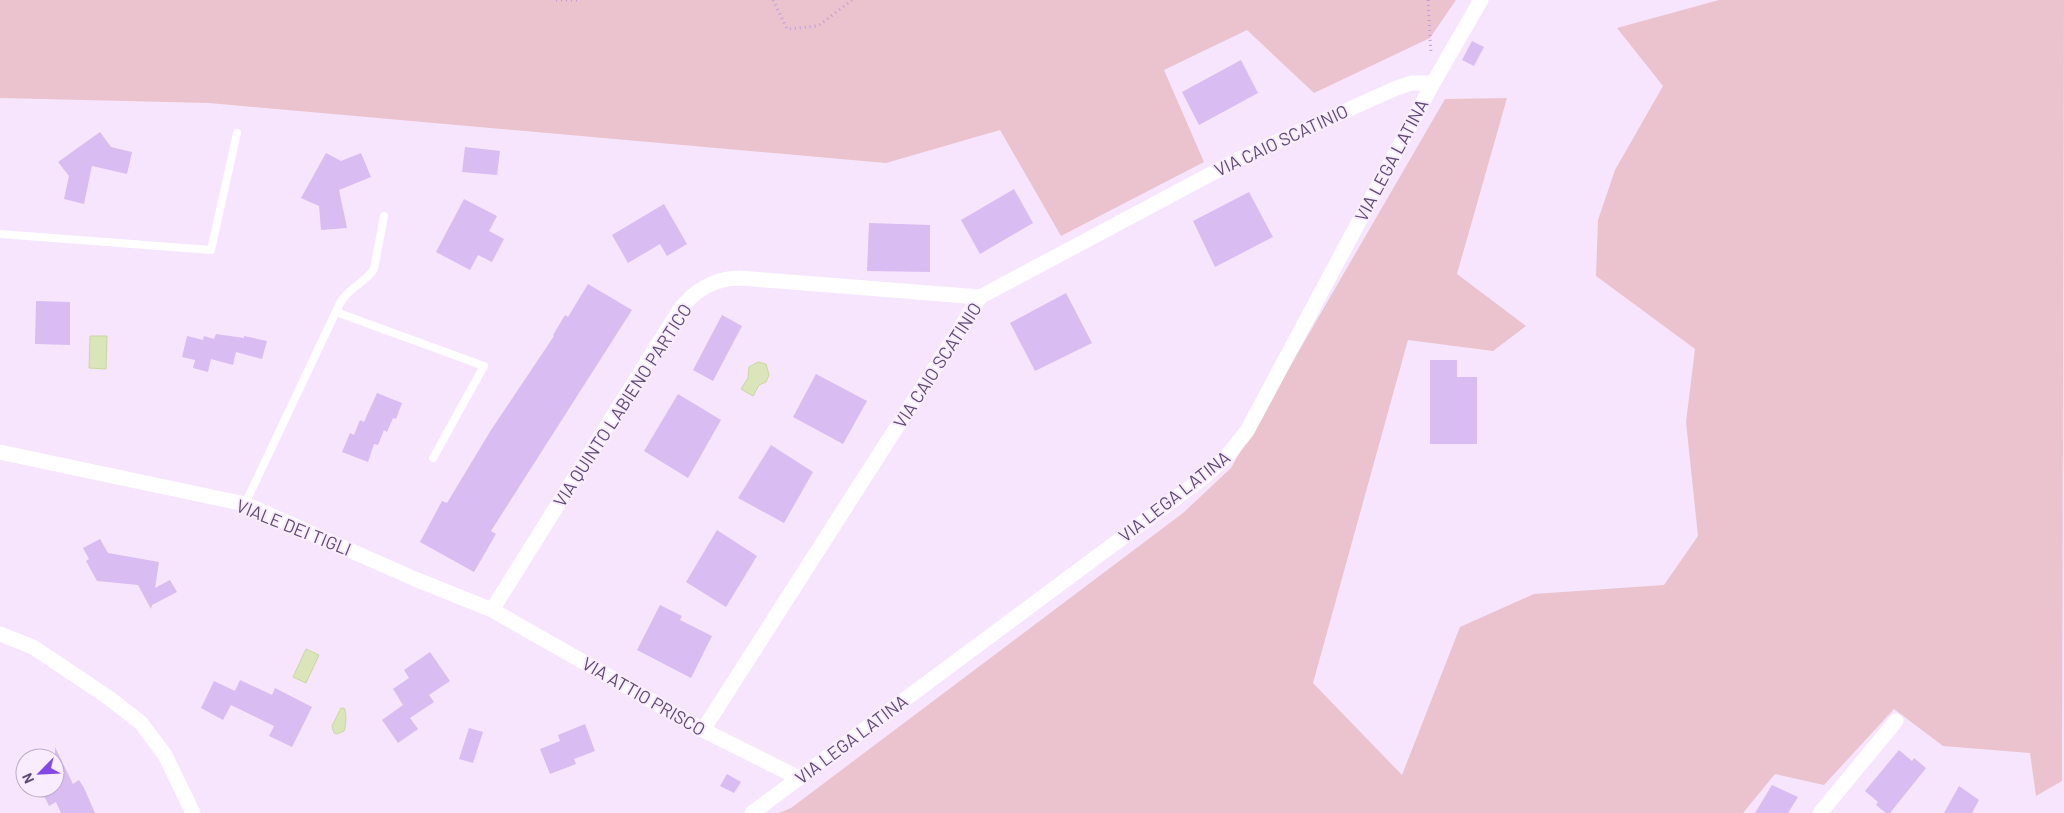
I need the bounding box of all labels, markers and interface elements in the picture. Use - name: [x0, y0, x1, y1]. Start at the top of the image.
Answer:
- street label: VIA LEGA LATINA: [1350, 95, 1432, 225]
- street label: VIA CAIO SCATINIO: [1211, 99, 1351, 181]
- street label: VIA CAIO SCATINIO: [888, 298, 986, 432]
- street label: VIA QUINTO LABIENO PARTICO: [548, 299, 696, 511]
- street label: VIA LEGA LATINA: [1114, 446, 1234, 546]
- street label: VIALE DEI TIGLI: [233, 494, 355, 560]
- street label: VIA ATTIO PRISCO: [579, 652, 709, 740]
- street label: VIA LEGA LATINA: [790, 689, 912, 788]
- north arrow: [15, 748, 65, 798]
- text: N: [18, 771, 37, 786]

